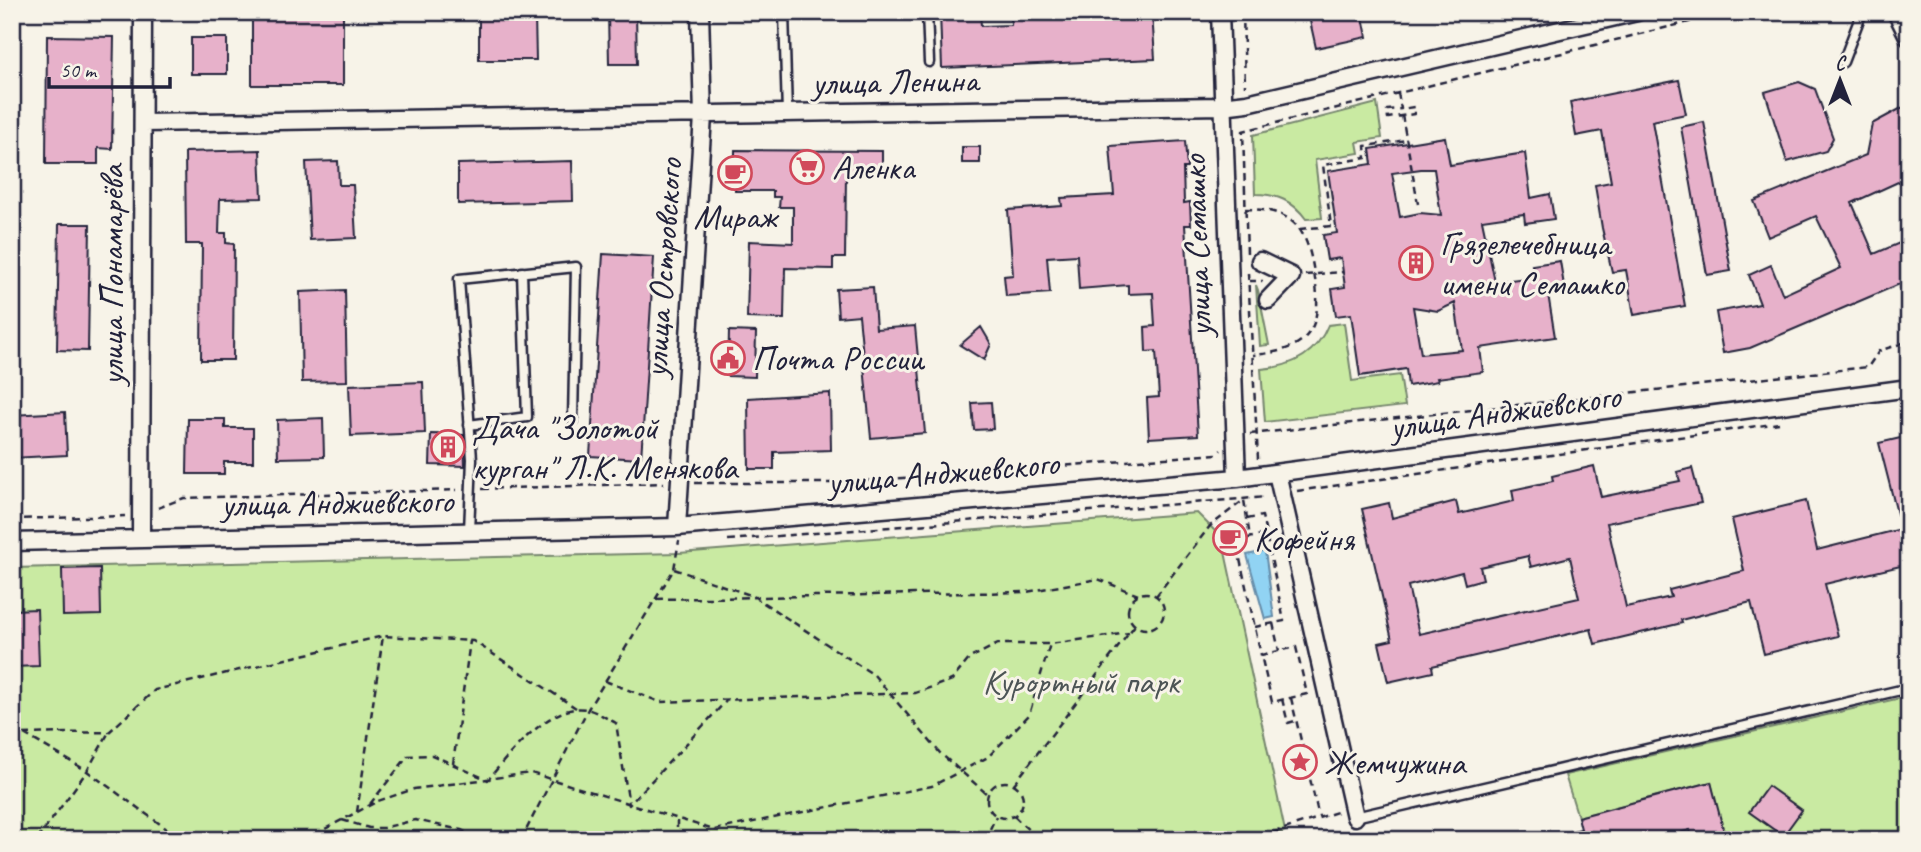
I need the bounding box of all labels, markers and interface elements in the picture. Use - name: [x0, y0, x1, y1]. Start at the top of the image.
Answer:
- scale bar: [49, 46, 170, 90]
- north arrow: [1806, 46, 1876, 116]
- text: С: [1835, 52, 1847, 76]
- text: 50 m: [60, 57, 98, 83]
- street label: улица Ленина: [809, 58, 981, 105]
- place label: Аленка: [832, 145, 916, 190]
- supermarket icon: Аленка: [788, 148, 826, 186]
- street label: улица Семашко: [1171, 153, 1222, 340]
- cafe icon: Мираж: [716, 154, 754, 192]
- street label: улица Островского: [632, 155, 693, 381]
- street label: улица Понамарёва: [89, 162, 134, 387]
- place label: Мираж: [694, 194, 780, 239]
- place label: Грязелечебница имени Семашко: [1440, 221, 1625, 306]
- building icon: Грязелечебница имени Семашко: [1397, 244, 1435, 282]
- place label: Почта России: [752, 336, 926, 381]
- public building icon: Почта России: [709, 339, 747, 377]
- street label: улица Анджиевского: [1385, 373, 1625, 450]
- place label: Дача "Золотой курган" Л.К. Менякова: [472, 405, 740, 490]
- building icon: Дача "Золотой курган" Л.К. Менякова: [429, 428, 467, 466]
- street label: улица Анджиевского: [823, 440, 1062, 505]
- street label: улица Анджиевского: [219, 478, 455, 527]
- place label: Кофейня: [1254, 516, 1355, 561]
- cafe icon: Кофейня: [1211, 519, 1249, 557]
- park label: Курортный парк: [983, 659, 1182, 704]
- place label: Жемчужина: [1324, 740, 1468, 785]
- place icon: Жемчужина: [1281, 743, 1319, 781]

